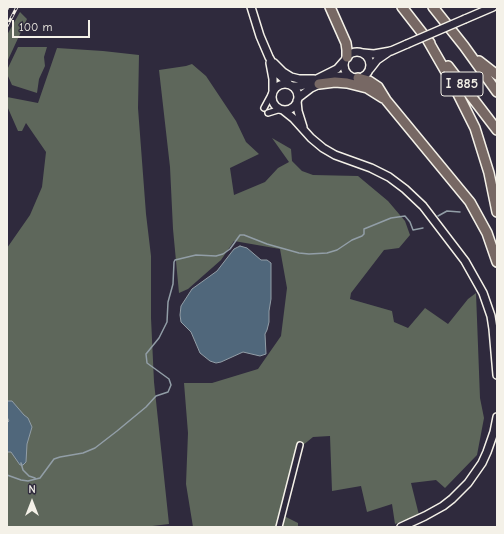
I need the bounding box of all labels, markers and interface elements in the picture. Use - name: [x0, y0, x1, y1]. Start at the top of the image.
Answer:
- scale bar: [14, 12, 92, 38]
- text: 100 m: [19, 20, 52, 34]
- road number: I 885: [441, 72, 483, 96]
- north arrow: [12, 482, 52, 522]
- text: N: [28, 483, 36, 496]

